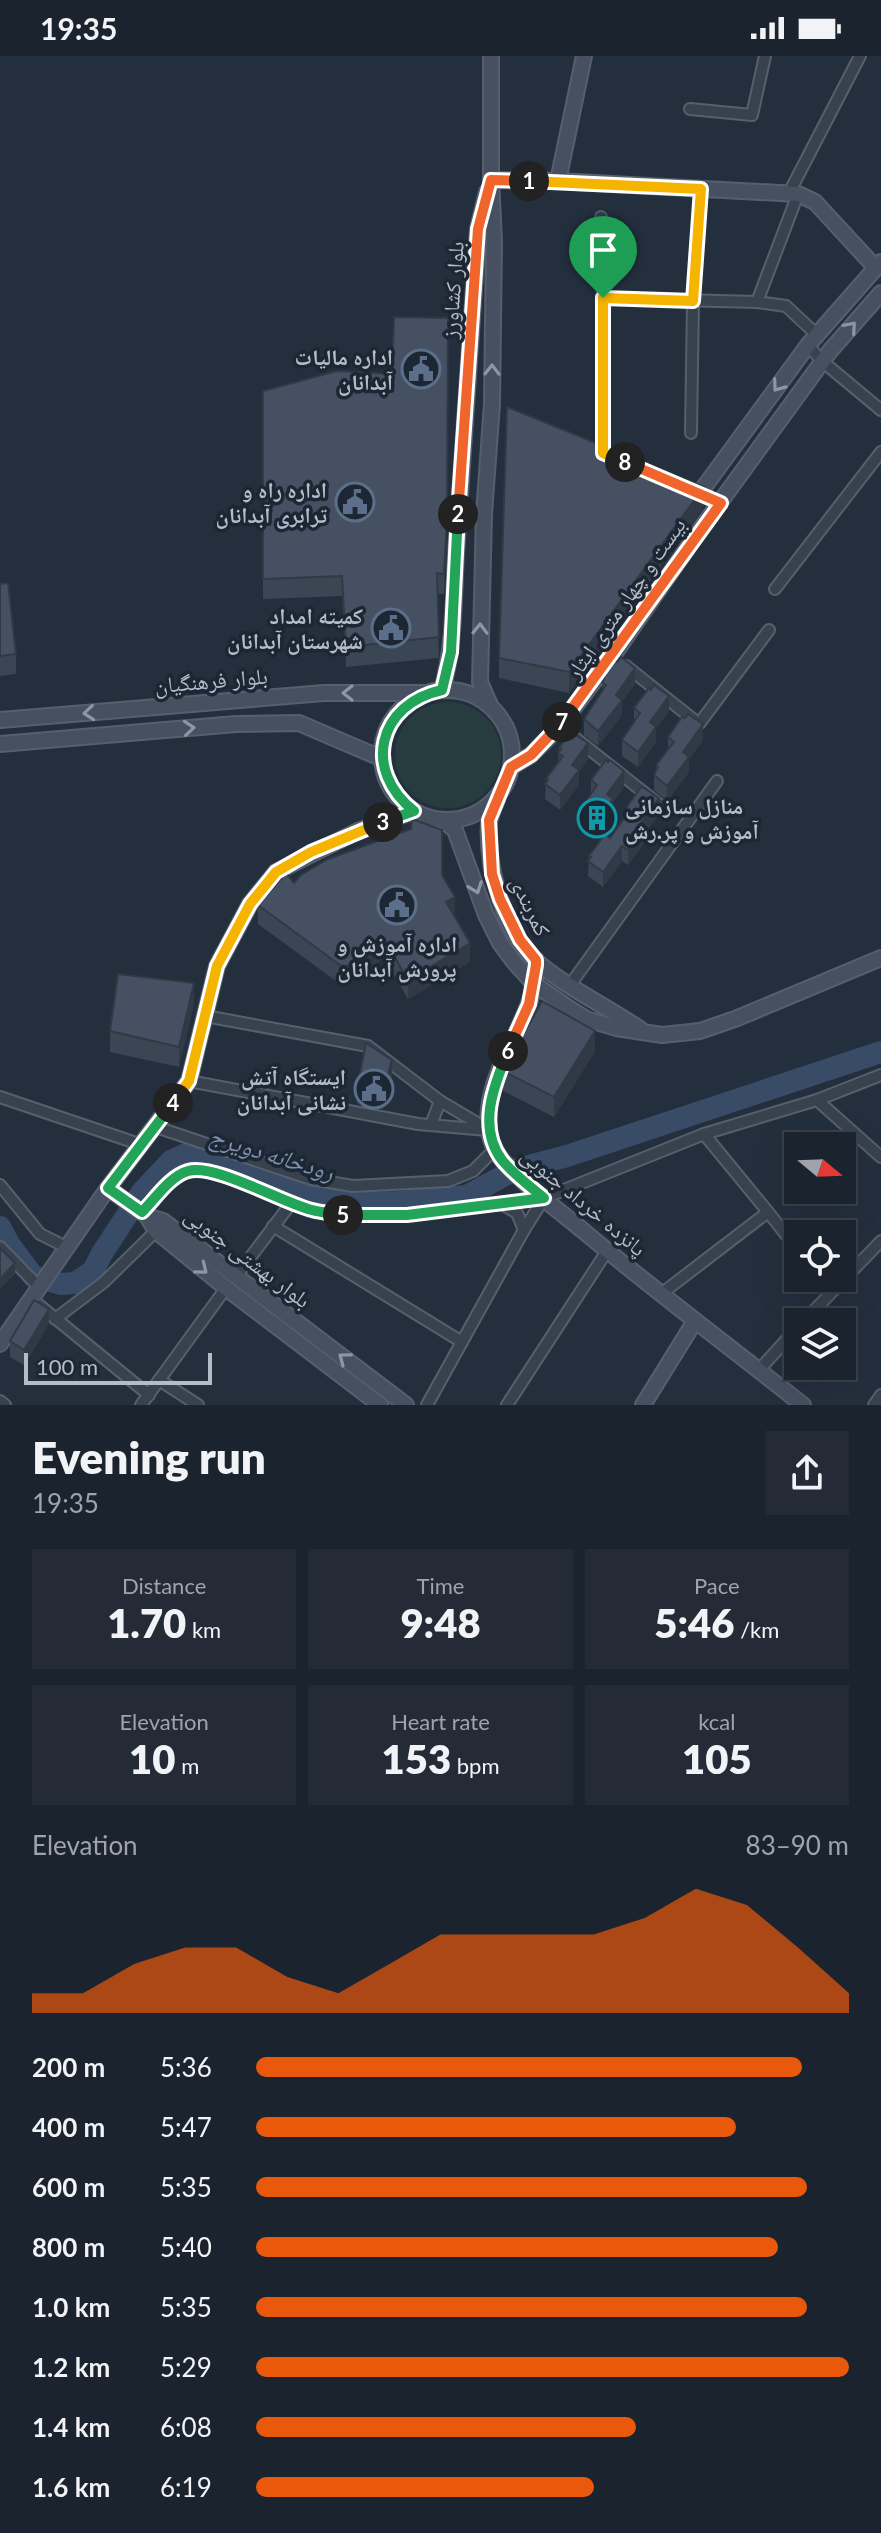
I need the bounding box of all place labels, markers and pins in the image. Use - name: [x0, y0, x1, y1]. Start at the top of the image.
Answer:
- pin: 1: [509, 161, 549, 201]
- pin: [569, 216, 637, 298]
- place label: اداره مالیات آبدانان: [294, 343, 393, 396]
- public building icon: اداره مالیات آبدانان: [400, 348, 442, 390]
- pin: 8: [605, 442, 645, 482]
- place label: اداره راه و ترابری آبدانان: [216, 476, 327, 529]
- public building icon: اداره راه و ترابری آبدانان: [334, 481, 376, 523]
- pin: 2: [438, 494, 478, 534]
- place label: کمیته امداد شهرستان آبدانان: [227, 602, 363, 655]
- public building icon: کمیته امداد شهرستان آبدانان: [370, 607, 412, 649]
- pin: 7: [542, 702, 582, 742]
- place label: منازل سازمانی آموزش و پر.رش: [625, 792, 759, 845]
- building icon: منازل سازمانی آموزش و پر.رش: [576, 797, 618, 839]
- pin: 3: [363, 802, 403, 842]
- public building icon: اداره آموزش و پرورش آبدانان: [376, 884, 418, 926]
- place label: اداره آموزش و پرورش آبدانان: [337, 930, 457, 983]
- pin: 6: [488, 1031, 528, 1071]
- place label: ایستگاه آتش نشانی آبدانان: [237, 1063, 346, 1116]
- public building icon: ایستگاه آتش نشانی آبدانان: [353, 1068, 395, 1110]
- pin: 4: [153, 1083, 193, 1123]
- pin: 5: [323, 1195, 363, 1235]

